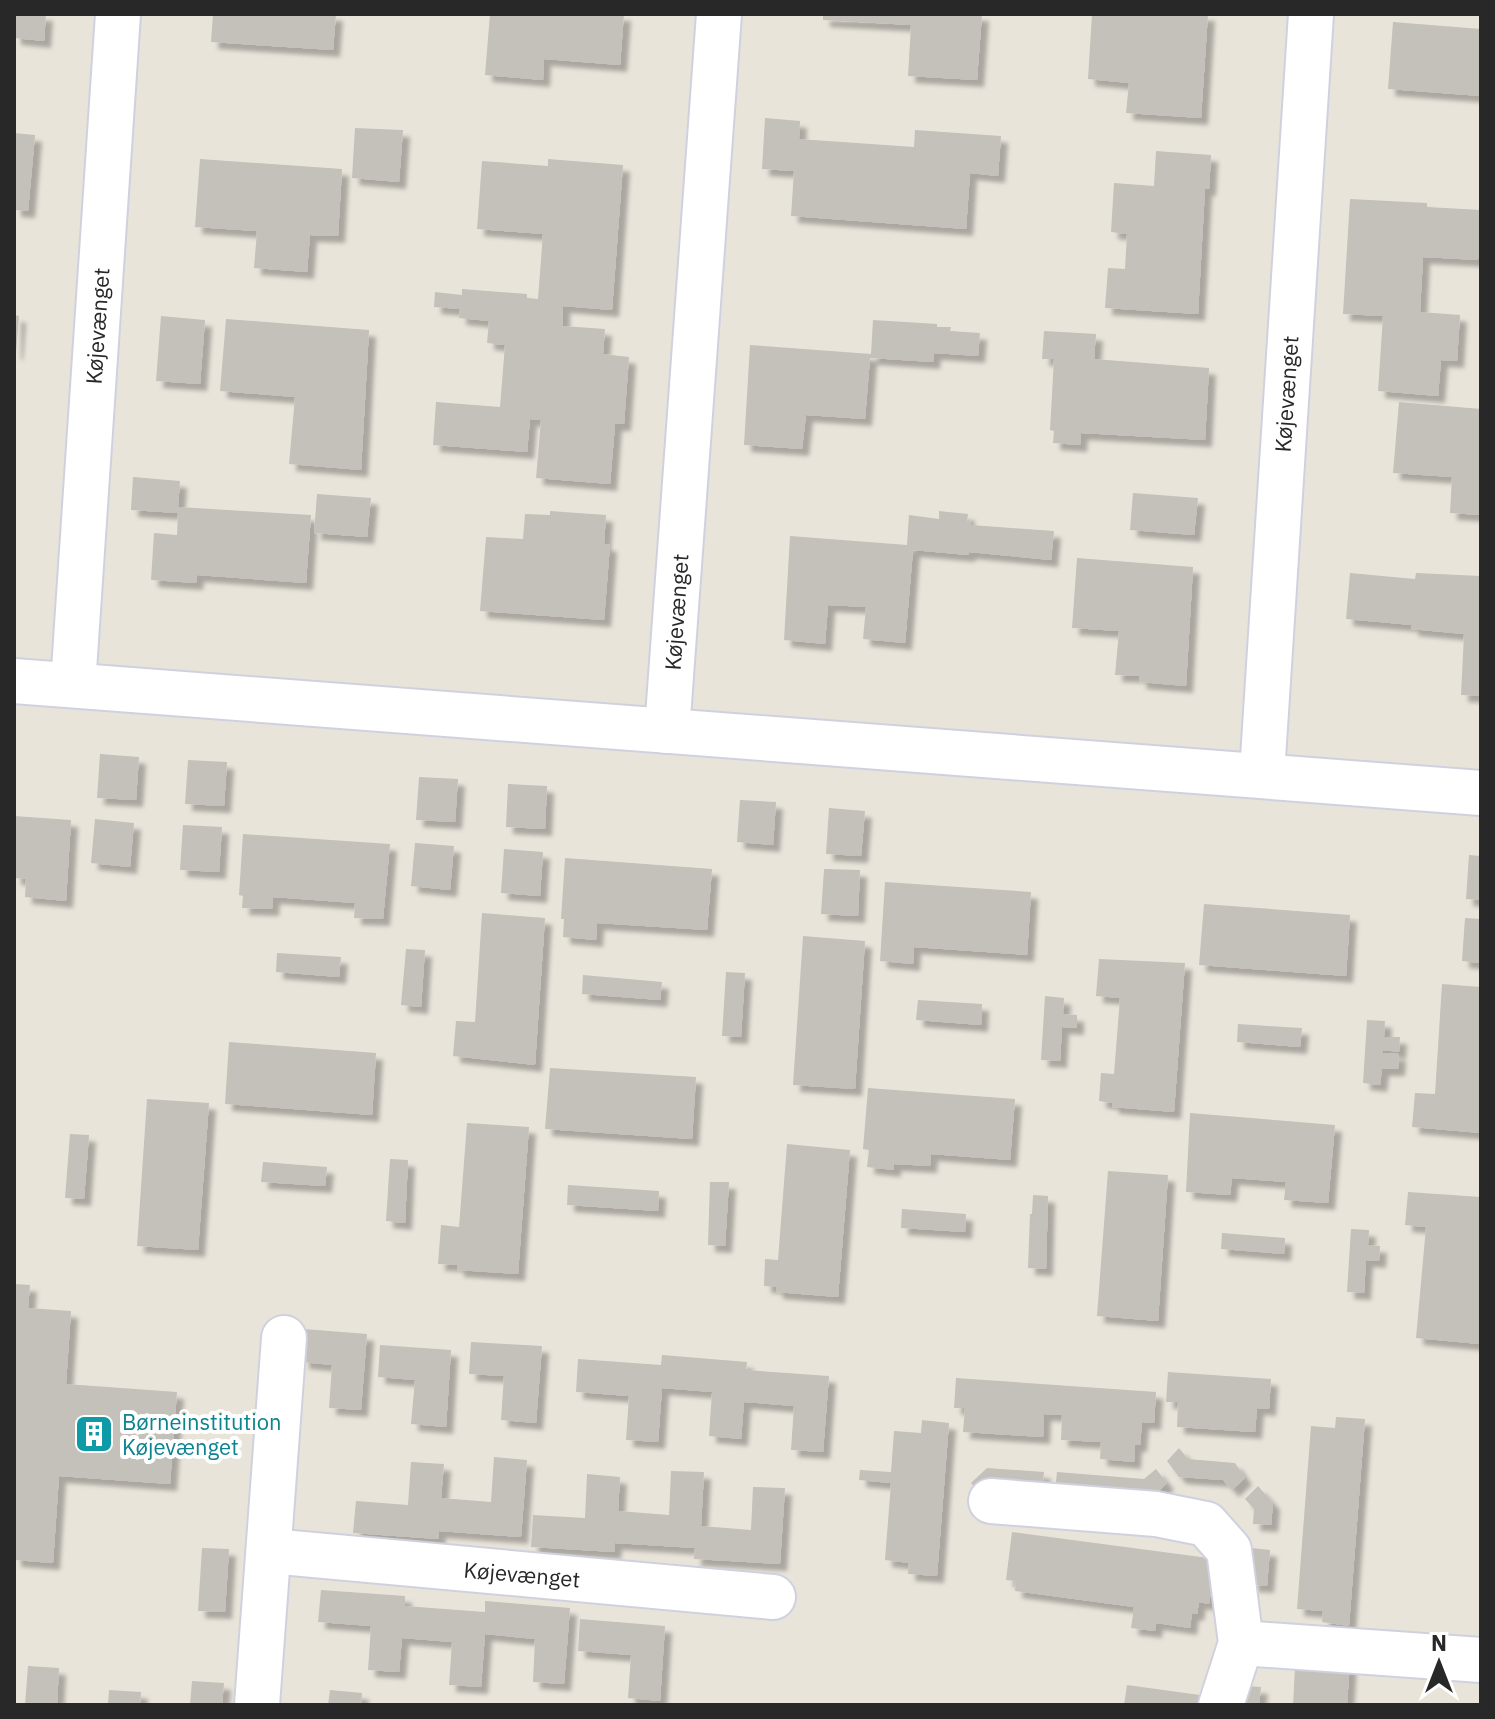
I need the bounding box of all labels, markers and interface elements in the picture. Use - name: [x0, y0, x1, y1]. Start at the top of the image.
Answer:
- street label: Køjevænget: [78, 267, 116, 385]
- street label: Køjevænget: [1267, 335, 1305, 453]
- street label: Køjevænget: [657, 553, 695, 671]
- place label: Børneinstitution Køjevænget: [122, 1407, 282, 1461]
- building icon: Børneinstitution Køjevænget: [73, 1413, 115, 1455]
- street label: Køjevænget: [463, 1554, 581, 1594]
- north arrow: [1399, 1623, 1479, 1703]
- text: N: [1431, 1628, 1447, 1657]

